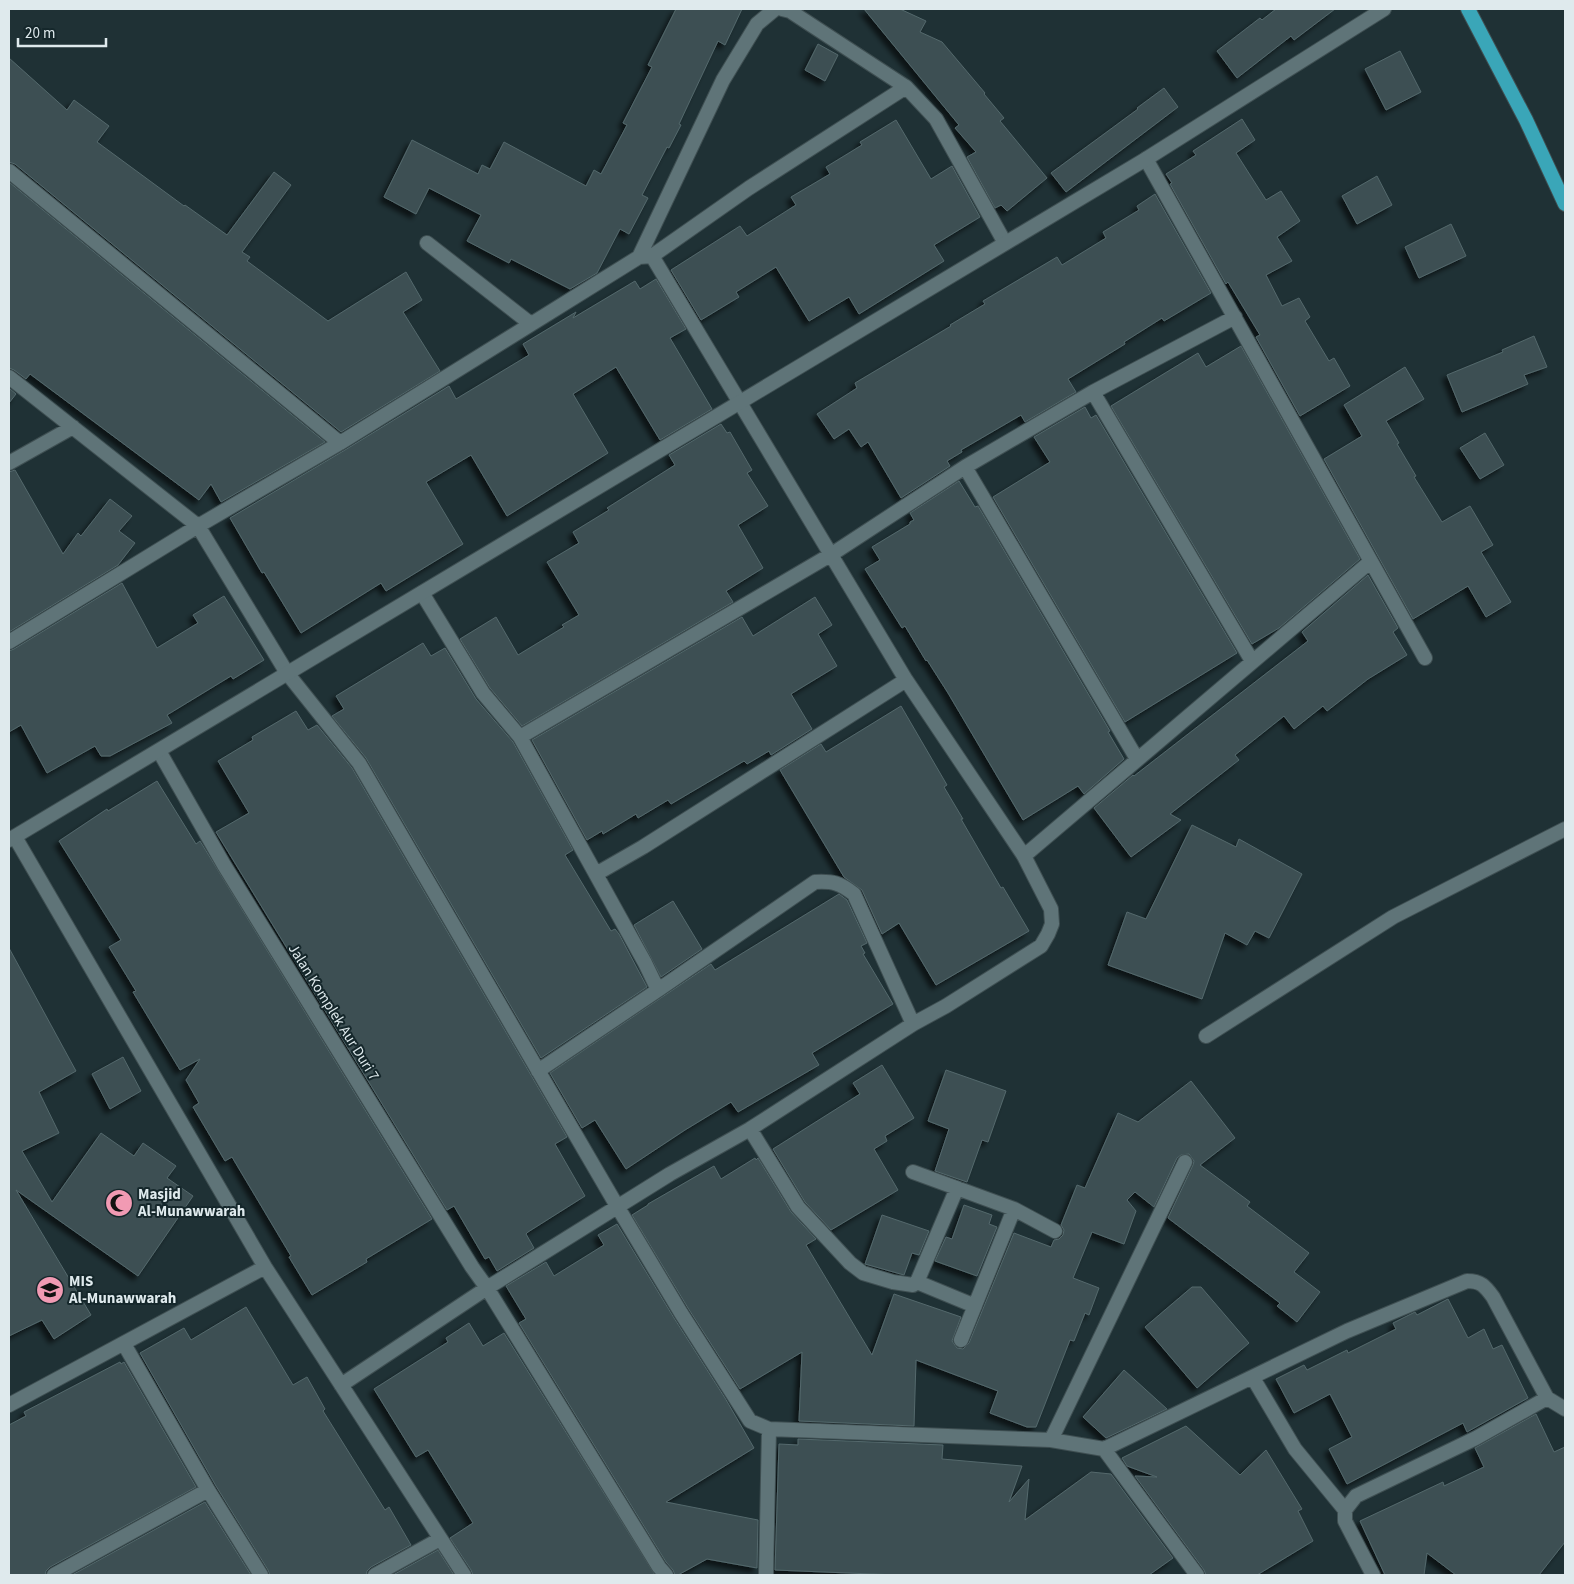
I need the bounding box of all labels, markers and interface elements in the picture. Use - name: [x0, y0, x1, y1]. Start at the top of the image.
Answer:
- scale bar: [18, 15, 105, 47]
- text: 20 m: [25, 23, 55, 44]
- street label: Jalan Komplek Aur Duri 7: [283, 940, 384, 1085]
- place label: Masjid Al-Munawwarah: [137, 1184, 245, 1222]
- mosque icon: Masjid Al-Munawwarah: [104, 1188, 134, 1218]
- place label: MIS Al-Munawwarah: [68, 1271, 176, 1309]
- school or university icon: MIS Al-Munawwarah: [35, 1275, 65, 1305]

